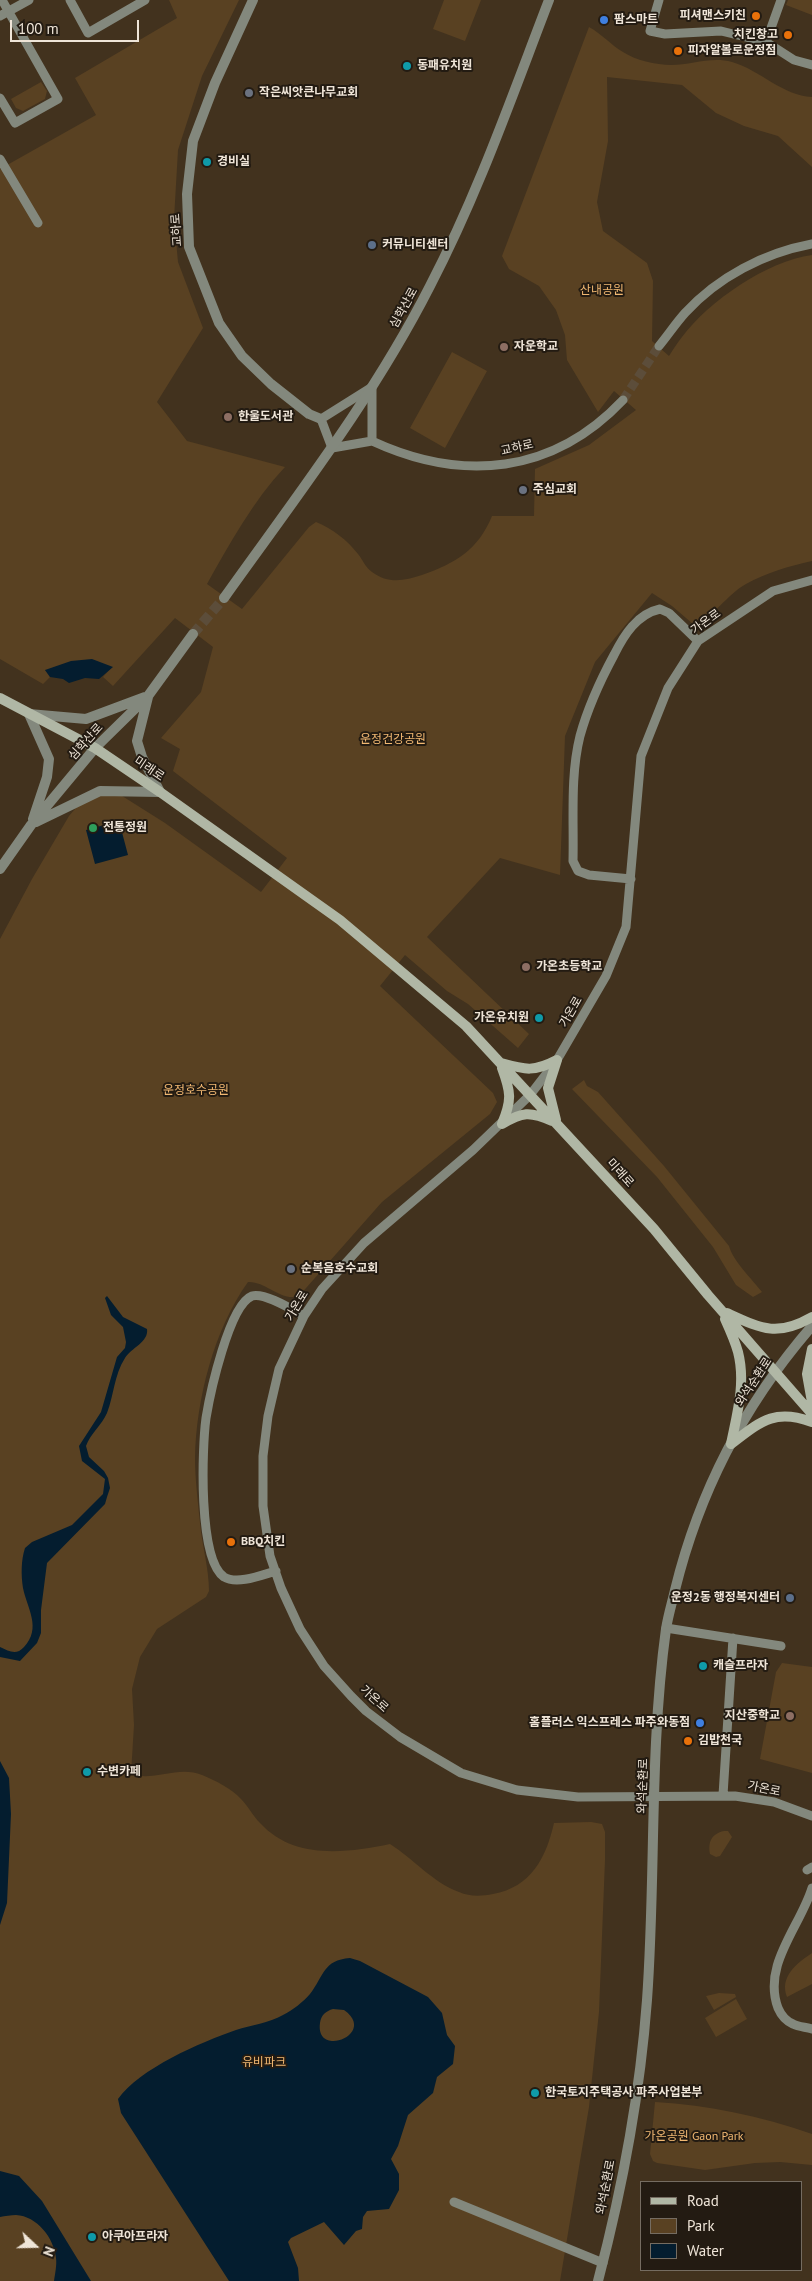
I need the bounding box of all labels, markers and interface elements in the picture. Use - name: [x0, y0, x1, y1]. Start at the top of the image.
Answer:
- place label: 피셔맨스키친: [680, 9, 746, 23]
- scale bar: [12, 10, 141, 42]
- marker: 피셔맨스키친: [750, 10, 762, 22]
- place label: 팜스마트: [614, 13, 658, 27]
- marker: 팜스마트: [598, 14, 610, 26]
- text: 100 m: [18, 19, 59, 38]
- place label: 치킨창고: [734, 28, 778, 42]
- marker: 치킨창고: [782, 29, 794, 41]
- place label: 피자알볼로운정점: [688, 44, 776, 58]
- marker: 피자알볼로운정점: [672, 45, 684, 57]
- place label: 동패유치원: [417, 59, 472, 73]
- marker: 동패유치원: [401, 60, 413, 72]
- place label: 작은씨앗큰나무교회: [259, 86, 358, 100]
- marker: 작은씨앗큰나무교회: [243, 87, 255, 99]
- place label: 경비실: [217, 155, 250, 169]
- marker: 경비실: [201, 156, 213, 168]
- street label: 교하로: [169, 213, 185, 247]
- place label: 커뮤니티센터: [382, 238, 448, 252]
- marker: 커뮤니티센터: [366, 239, 378, 251]
- park label: 산내공원: [580, 284, 624, 298]
- street label: 심학산로: [387, 285, 421, 331]
- place label: 자운학교: [514, 340, 558, 354]
- marker: 자운학교: [498, 341, 510, 353]
- place label: 한울도서관: [238, 410, 293, 424]
- marker: 한울도서관: [222, 411, 234, 423]
- street label: 교하로: [499, 437, 535, 459]
- place label: 주심교회: [533, 483, 577, 497]
- marker: 주심교회: [517, 484, 529, 496]
- street label: 가온로: [688, 606, 724, 638]
- street label: 심학산로: [66, 721, 106, 763]
- park label: 운정건강공원: [360, 733, 426, 747]
- street label: 미래로: [131, 754, 167, 784]
- place label: 전통정원: [103, 821, 147, 835]
- marker: 전통정원: [87, 822, 99, 834]
- place label: 가온초등학교: [536, 960, 602, 974]
- marker: 가온초등학교: [520, 961, 532, 973]
- street label: 가온로: [556, 994, 586, 1030]
- place label: 가온유치원: [474, 1011, 529, 1025]
- marker: 가온유치원: [533, 1012, 545, 1024]
- park label: 운정호수공원: [163, 1084, 229, 1098]
- street label: 미래로: [604, 1156, 636, 1190]
- place label: 순복음호수교회: [301, 1262, 378, 1276]
- marker: 순복음호수교회: [285, 1263, 297, 1275]
- street label: 가온로: [282, 1288, 312, 1324]
- street label: 와석순환로: [733, 1355, 775, 1409]
- place label: BBQ치킨: [241, 1535, 285, 1549]
- marker: BBQ치킨: [225, 1536, 237, 1548]
- place label: 운정2동 행정복지센터: [671, 1591, 780, 1605]
- marker: 운정2동 행정복지센터: [784, 1592, 796, 1604]
- place label: 캐슬프라자: [713, 1659, 768, 1673]
- marker: 캐슬프라자: [697, 1660, 709, 1672]
- street label: 가온로: [357, 1683, 391, 1715]
- place label: 지산중학교: [725, 1709, 780, 1723]
- marker: 지산중학교: [784, 1710, 796, 1722]
- place label: 홈플러스 익스프레스 파주와동점: [529, 1716, 690, 1730]
- marker: 홈플러스 익스프레스 파주와동점: [694, 1717, 706, 1729]
- place label: 김밥천국: [698, 1734, 742, 1748]
- marker: 김밥천국: [682, 1735, 694, 1747]
- street label: 와석순환로: [635, 1758, 651, 1814]
- place label: 수변카페: [97, 1765, 141, 1779]
- marker: 수변카페: [81, 1766, 93, 1778]
- street label: 가온로: [746, 1779, 782, 1799]
- park label: 유비파크: [242, 2056, 286, 2070]
- place label: 한국토지주택공사 파주사업본부: [545, 2086, 703, 2100]
- marker: 한국토지주택공사 파주사업본부: [529, 2087, 541, 2099]
- park label: 가온공원 Gaon Park: [645, 2130, 743, 2144]
- street label: 와석순환로: [594, 2159, 618, 2215]
- legend: [640, 2181, 802, 2271]
- text: Road: [687, 2191, 719, 2210]
- text: Park: [687, 2216, 715, 2235]
- north arrow: [10, 2221, 60, 2271]
- place label: 아쿠아프라자: [102, 2230, 168, 2244]
- marker: 아쿠아프라자: [86, 2231, 98, 2243]
- text: Water: [687, 2241, 724, 2260]
- text: N: [39, 2244, 59, 2259]

